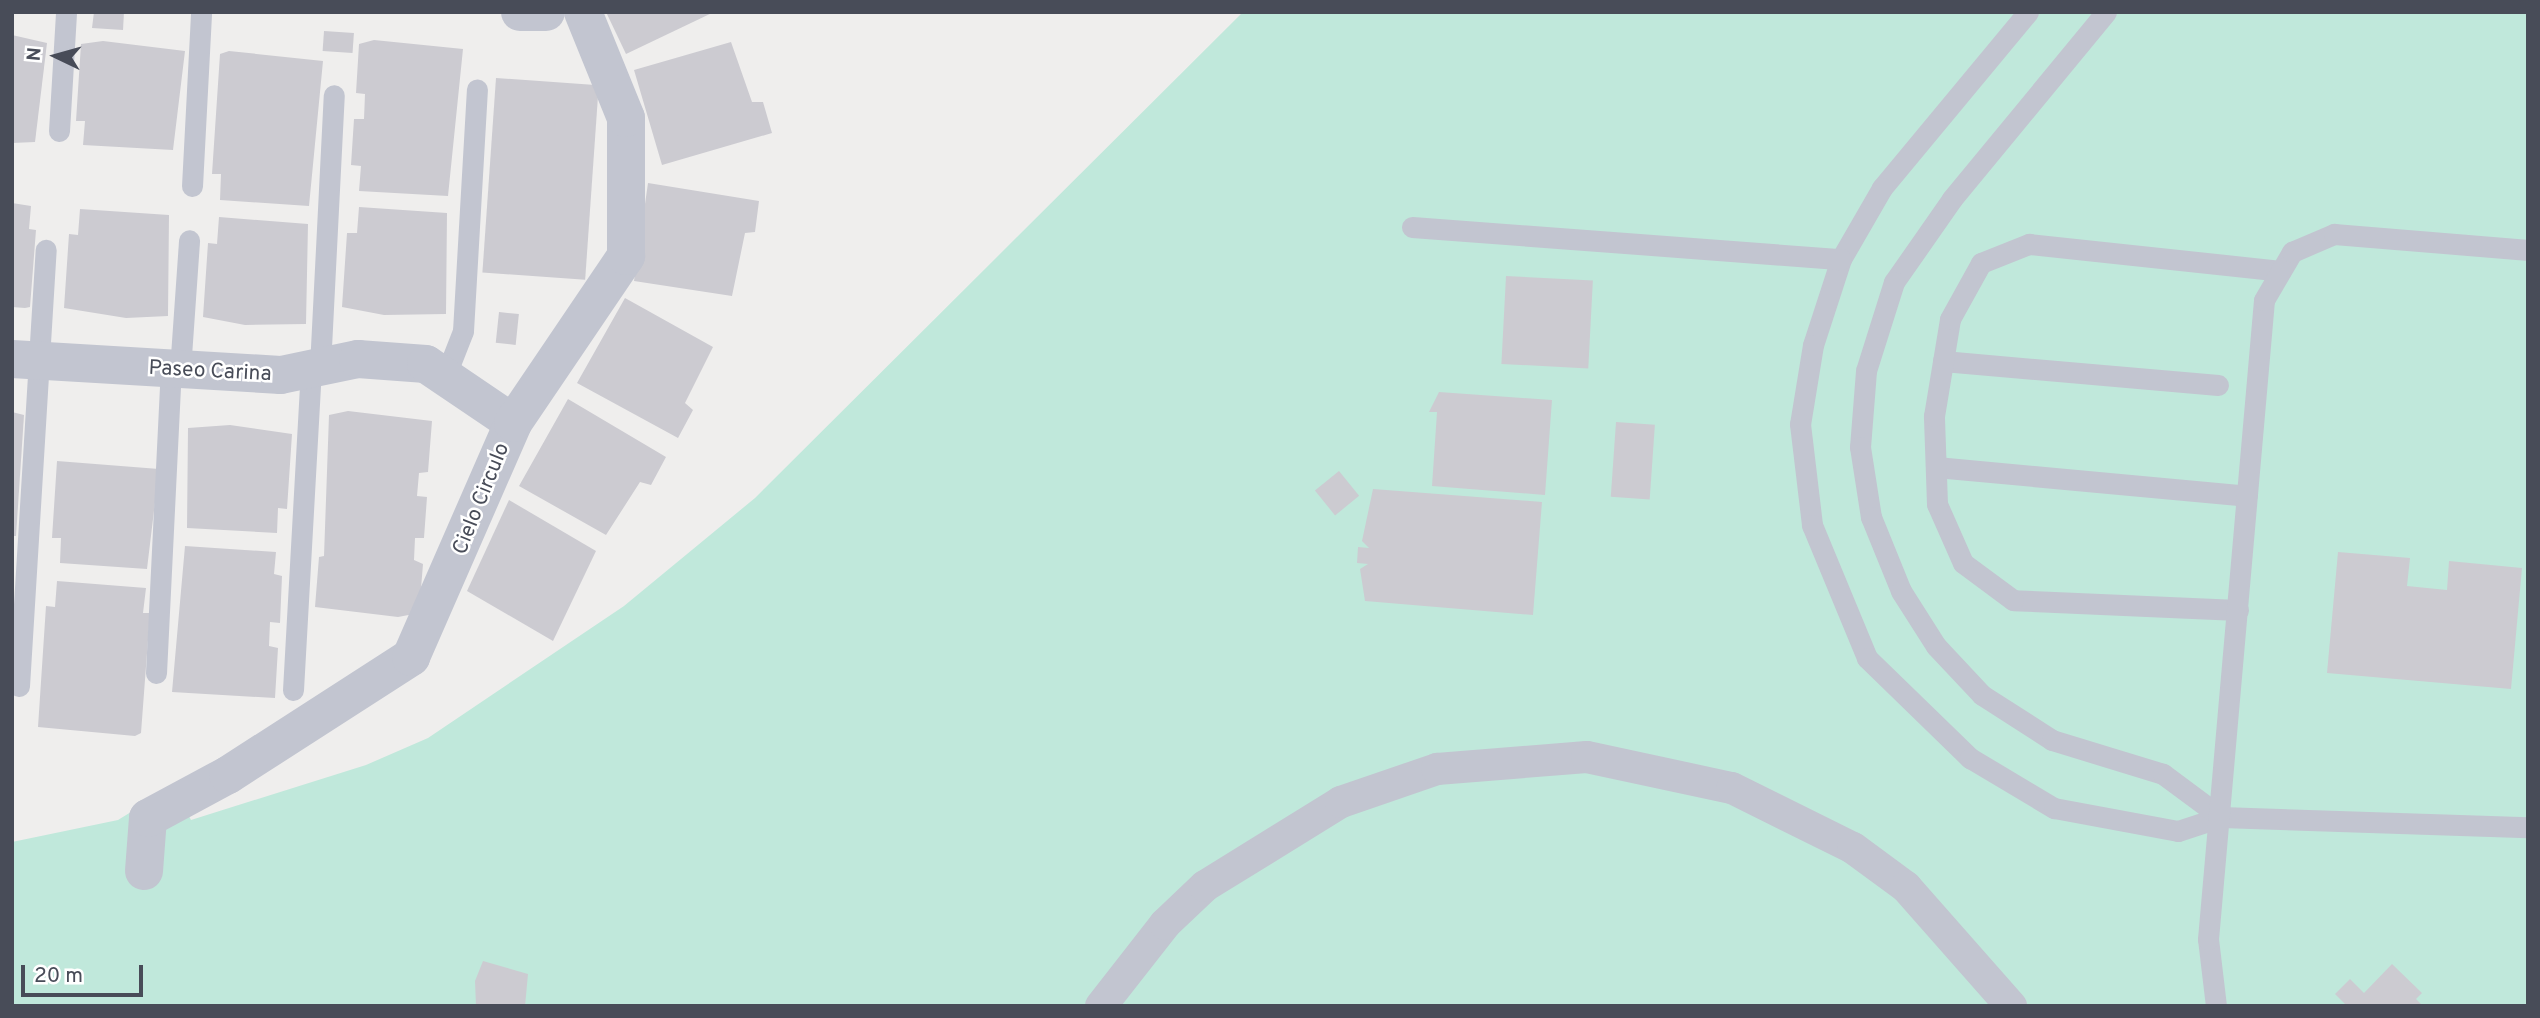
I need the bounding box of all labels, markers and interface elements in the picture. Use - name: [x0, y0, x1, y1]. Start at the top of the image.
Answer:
- north arrow: [21, 21, 91, 91]
- text: N: [23, 46, 48, 62]
- street label: Paseo Carina: [148, 356, 272, 388]
- street label: Cielo Circulo: [448, 439, 516, 559]
- scale bar: [24, 951, 147, 995]
- text: 20 m: [34, 963, 83, 990]

